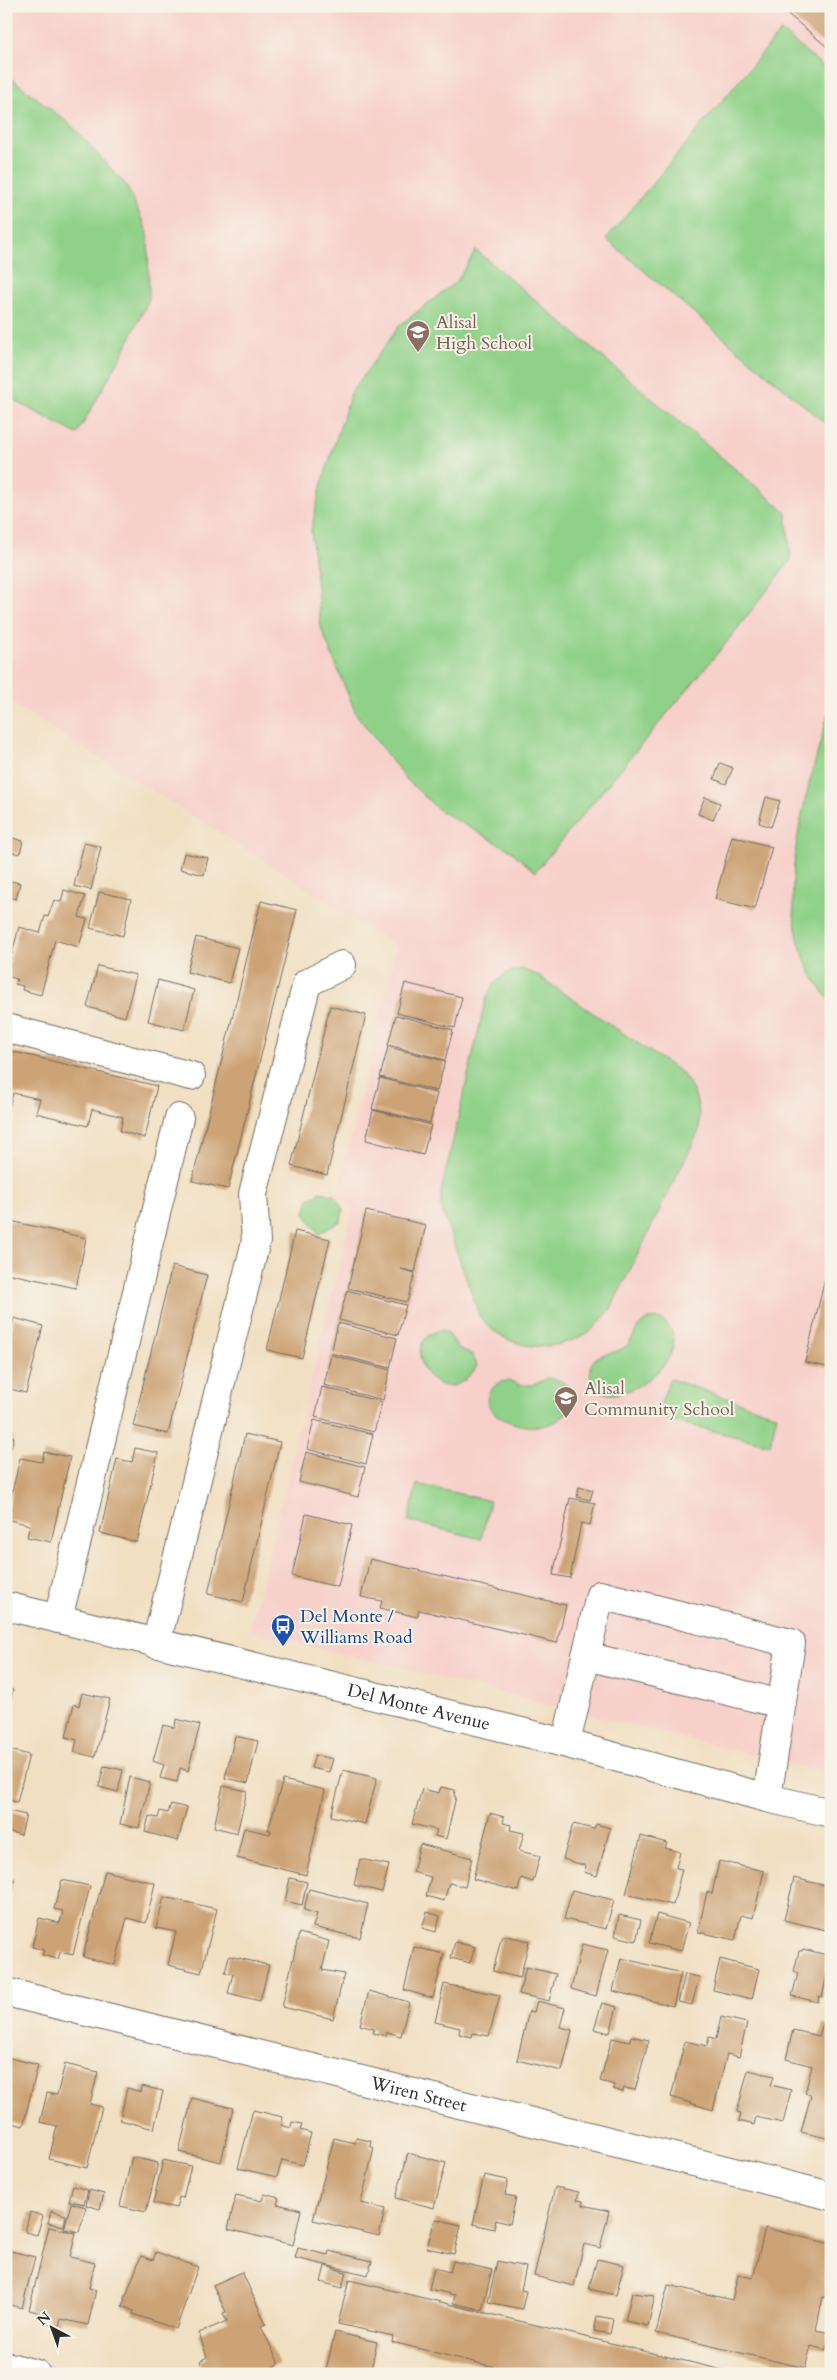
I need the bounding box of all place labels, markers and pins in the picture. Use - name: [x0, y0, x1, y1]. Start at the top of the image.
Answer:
- place label: Alisal High School: [436, 310, 532, 356]
- school or university icon: Alisal High School: [405, 319, 431, 353]
- place label: Alisal Community School: [584, 1376, 735, 1422]
- school or university icon: Alisal Community School: [553, 1385, 579, 1419]
- place label: Del Monte / Williams Road: [299, 1604, 413, 1650]
- bus stop icon: Del Monte / Williams Road: [270, 1613, 296, 1647]

